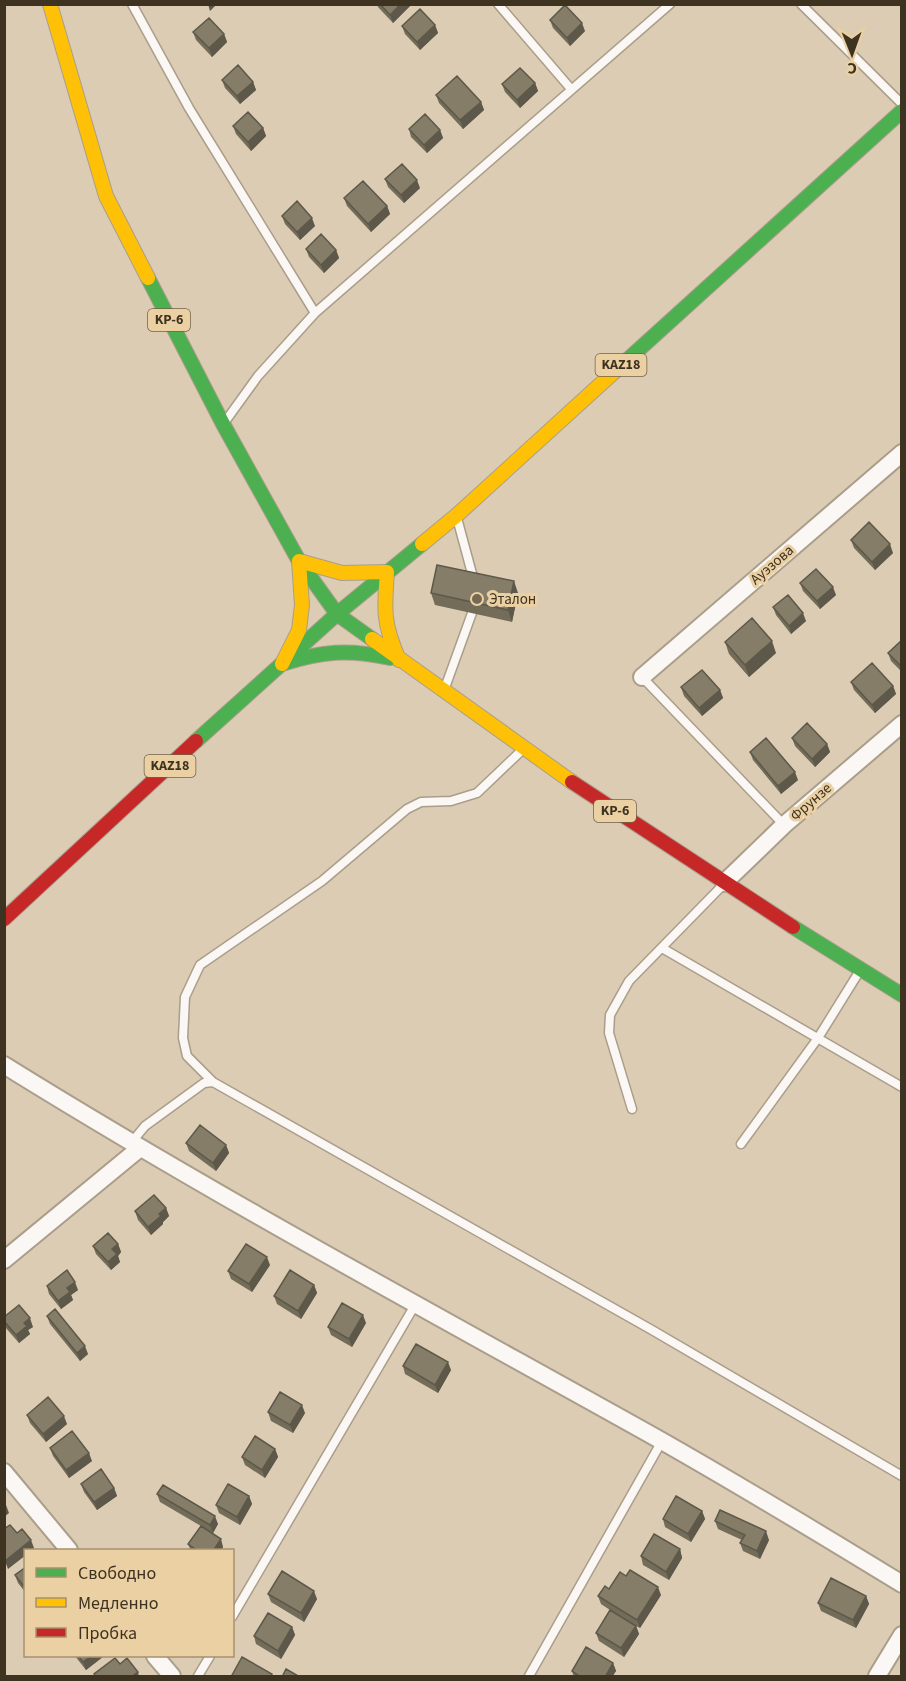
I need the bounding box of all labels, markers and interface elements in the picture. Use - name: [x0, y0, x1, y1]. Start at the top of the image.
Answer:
- north arrow: [822, 24, 882, 84]
- text: С: [847, 57, 857, 79]
- road number: KP-6: [148, 309, 190, 331]
- road number: KAZ18: [596, 354, 646, 376]
- street label: Ауэзова: [746, 540, 798, 590]
- place label: Эталон: [489, 589, 536, 610]
- marker: Эталон: [470, 592, 484, 606]
- road number: KAZ18: [144, 755, 195, 777]
- street label: Фрунзе: [786, 778, 836, 826]
- road number: KP-6: [594, 800, 636, 822]
- legend: [24, 1549, 234, 1657]
- text: Свободно: [78, 1561, 156, 1586]
- text: Медленно: [78, 1591, 158, 1616]
- text: Пробка: [78, 1621, 137, 1646]

